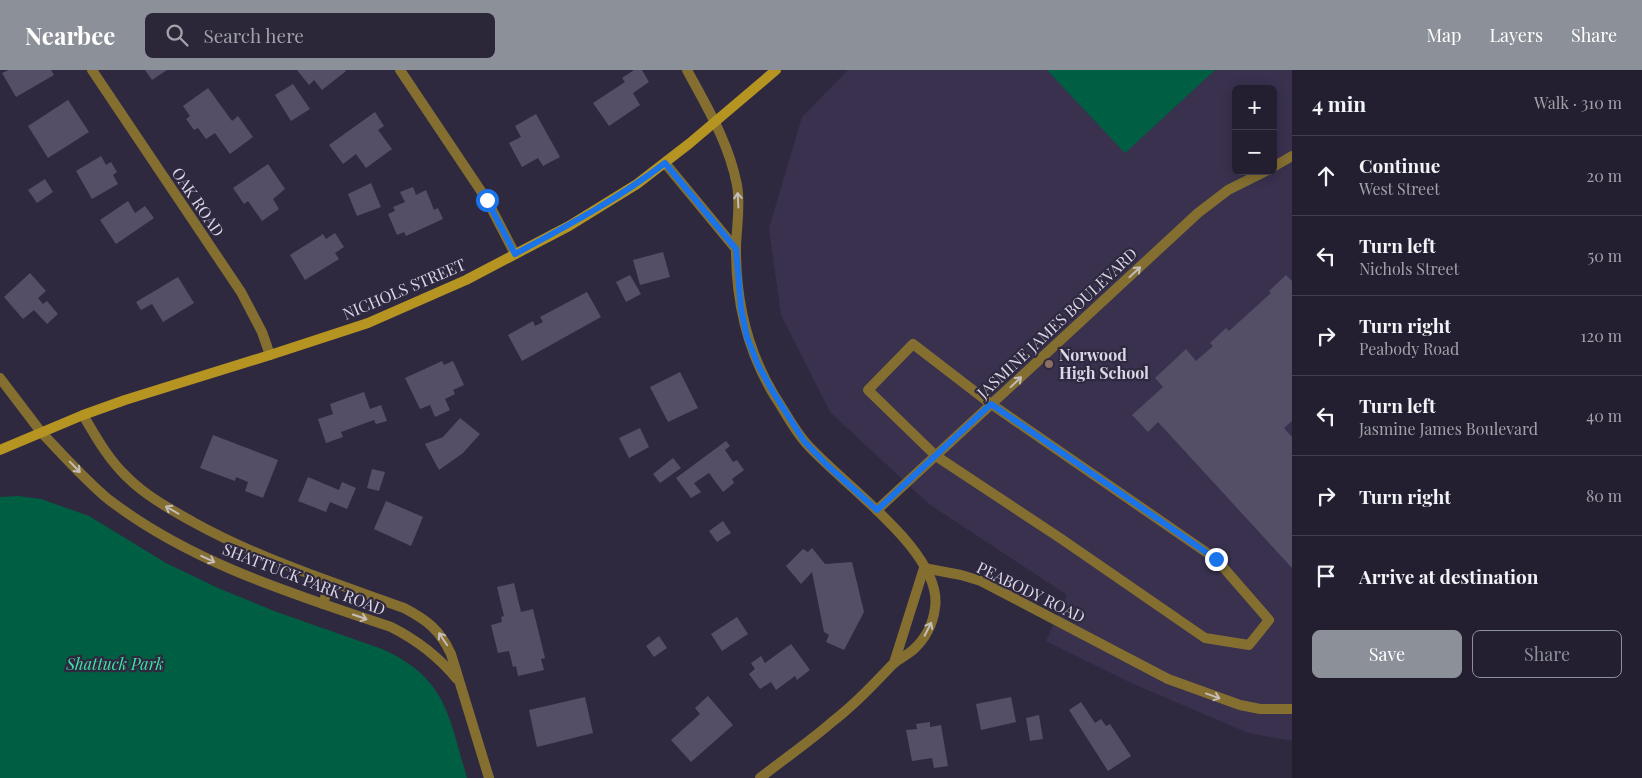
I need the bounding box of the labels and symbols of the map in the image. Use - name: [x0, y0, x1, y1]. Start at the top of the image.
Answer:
- street label: OAK ROAD: [168, 163, 229, 240]
- route start: [476, 189, 499, 212]
- one-way arrow: [734, 192, 743, 208]
- street label: JASMINE JAMES BOULEVARD: [971, 243, 1141, 403]
- street label: NICHOLS STREET: [339, 253, 469, 324]
- one-way arrow: [1128, 266, 1141, 278]
- place label: Norwood High School: [1059, 344, 1149, 383]
- marker: Norwood High School: [1043, 358, 1055, 370]
- one-way arrow: [1009, 376, 1022, 388]
- one-way arrow: [68, 461, 80, 473]
- one-way arrow: [166, 505, 180, 515]
- street label: SHATTUCK PARK ROAD: [220, 538, 389, 619]
- route end: [1205, 548, 1228, 571]
- one-way arrow: [200, 554, 215, 564]
- street label: PEABODY ROAD: [974, 556, 1089, 627]
- one-way arrow: [351, 613, 367, 622]
- one-way arrow: [923, 621, 933, 636]
- one-way arrow: [438, 632, 448, 646]
- park label: Shattuck Park: [65, 653, 164, 674]
- one-way arrow: [1205, 692, 1221, 701]

